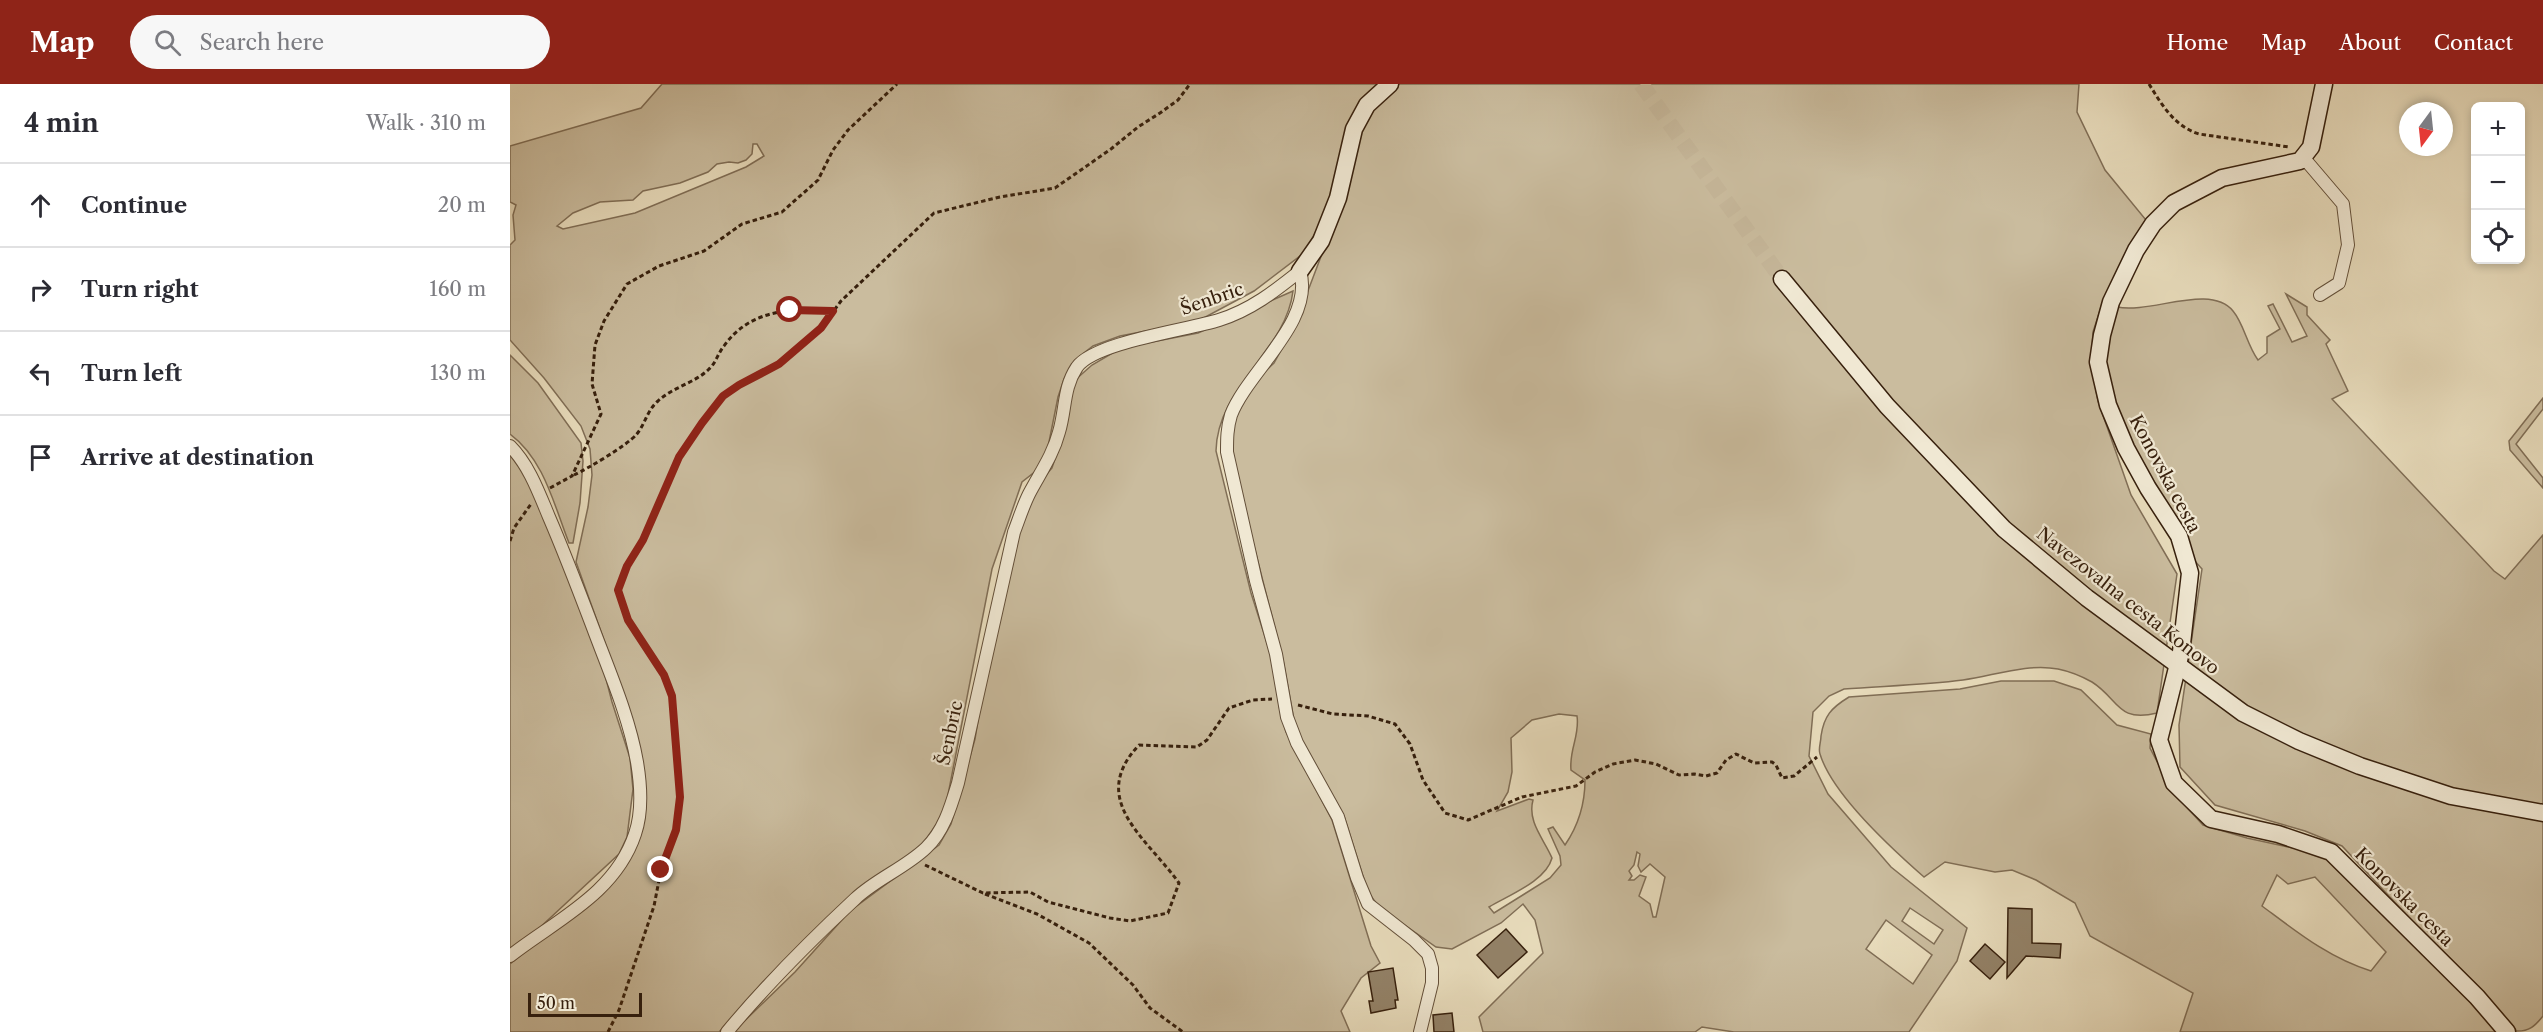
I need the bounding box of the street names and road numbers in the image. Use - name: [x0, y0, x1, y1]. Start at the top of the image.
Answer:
- street label: Šenbric: [1177, 276, 1247, 320]
- street label: Konovska cesta: [2125, 411, 2206, 537]
- street label: Navezovalna cesta Konovo: [2032, 523, 2224, 679]
- street label: Šenbric: [930, 698, 968, 767]
- street label: Konovska cesta: [2350, 843, 2458, 951]

